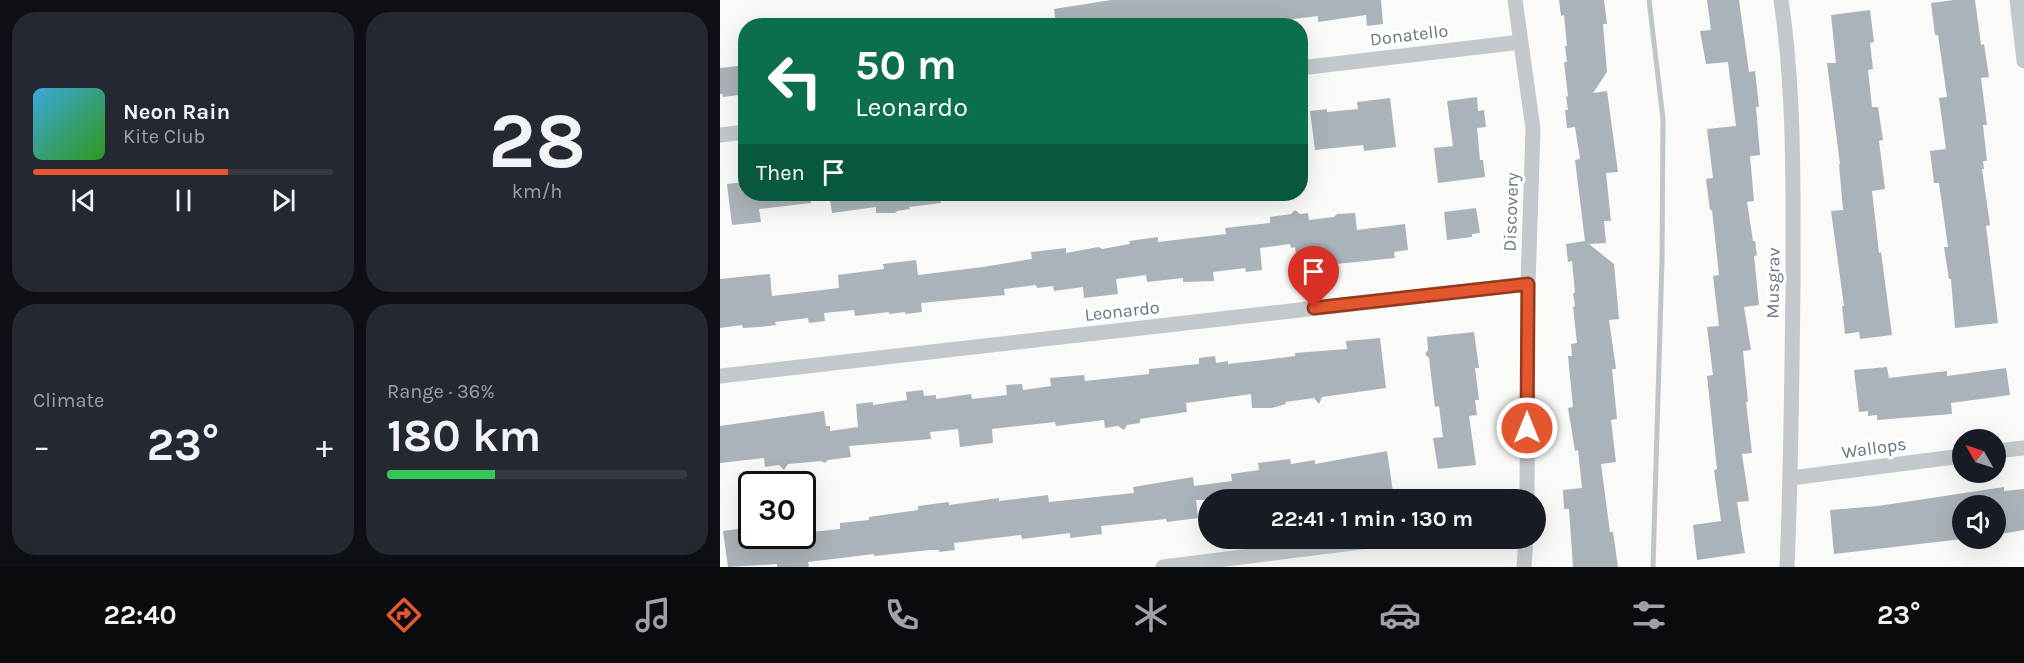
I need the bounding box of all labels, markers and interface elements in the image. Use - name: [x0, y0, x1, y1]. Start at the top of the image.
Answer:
- street label: Donatello: [1369, 19, 1449, 51]
- text: 50 m: [855, 40, 957, 90]
- icon: left: [756, 42, 834, 120]
- text: Leonardo: [855, 91, 968, 123]
- text: 28: [488, 95, 586, 187]
- text: Neon Rain: [123, 99, 230, 125]
- text: Kite Club: [123, 125, 205, 148]
- icon: arrive: [817, 156, 850, 189]
- text: Then: [756, 160, 805, 186]
- street label: Discovery: [1499, 172, 1523, 252]
- text: km/h: [512, 180, 562, 203]
- icon: previous: [67, 184, 100, 217]
- icon: pause: [167, 184, 200, 217]
- icon: next: [267, 184, 300, 217]
- pin: [1288, 246, 1339, 308]
- street label: Musgrav: [1761, 247, 1785, 319]
- icon: arrive: [1297, 255, 1330, 288]
- street label: Leonardo: [1083, 296, 1161, 326]
- text: Range · 36%: [387, 380, 495, 403]
- text: Climate: [33, 389, 104, 412]
- position arrow: [1495, 396, 1559, 460]
- text: 180 km: [387, 410, 541, 462]
- text: 23°: [147, 419, 219, 471]
- text: −: [33, 427, 50, 465]
- text: +: [316, 427, 333, 465]
- north arrow: [1952, 429, 2006, 483]
- map controls: [1952, 429, 2006, 549]
- street label: Wallops: [1840, 433, 1908, 463]
- speed limit sign: 30: [738, 471, 816, 549]
- button: sound: [1952, 495, 2006, 549]
- text: 22:41 · 1 min · 130 m: [1271, 506, 1473, 532]
- icon: directions: [383, 594, 425, 636]
- icon: music: [632, 594, 674, 636]
- icon: phone: [881, 594, 923, 636]
- icon: climate: [1130, 594, 1172, 636]
- icon: car: [1379, 594, 1421, 636]
- icon: filters: [1628, 594, 1670, 636]
- text: 22:40: [103, 599, 177, 631]
- text: 23°: [1877, 599, 1921, 631]

